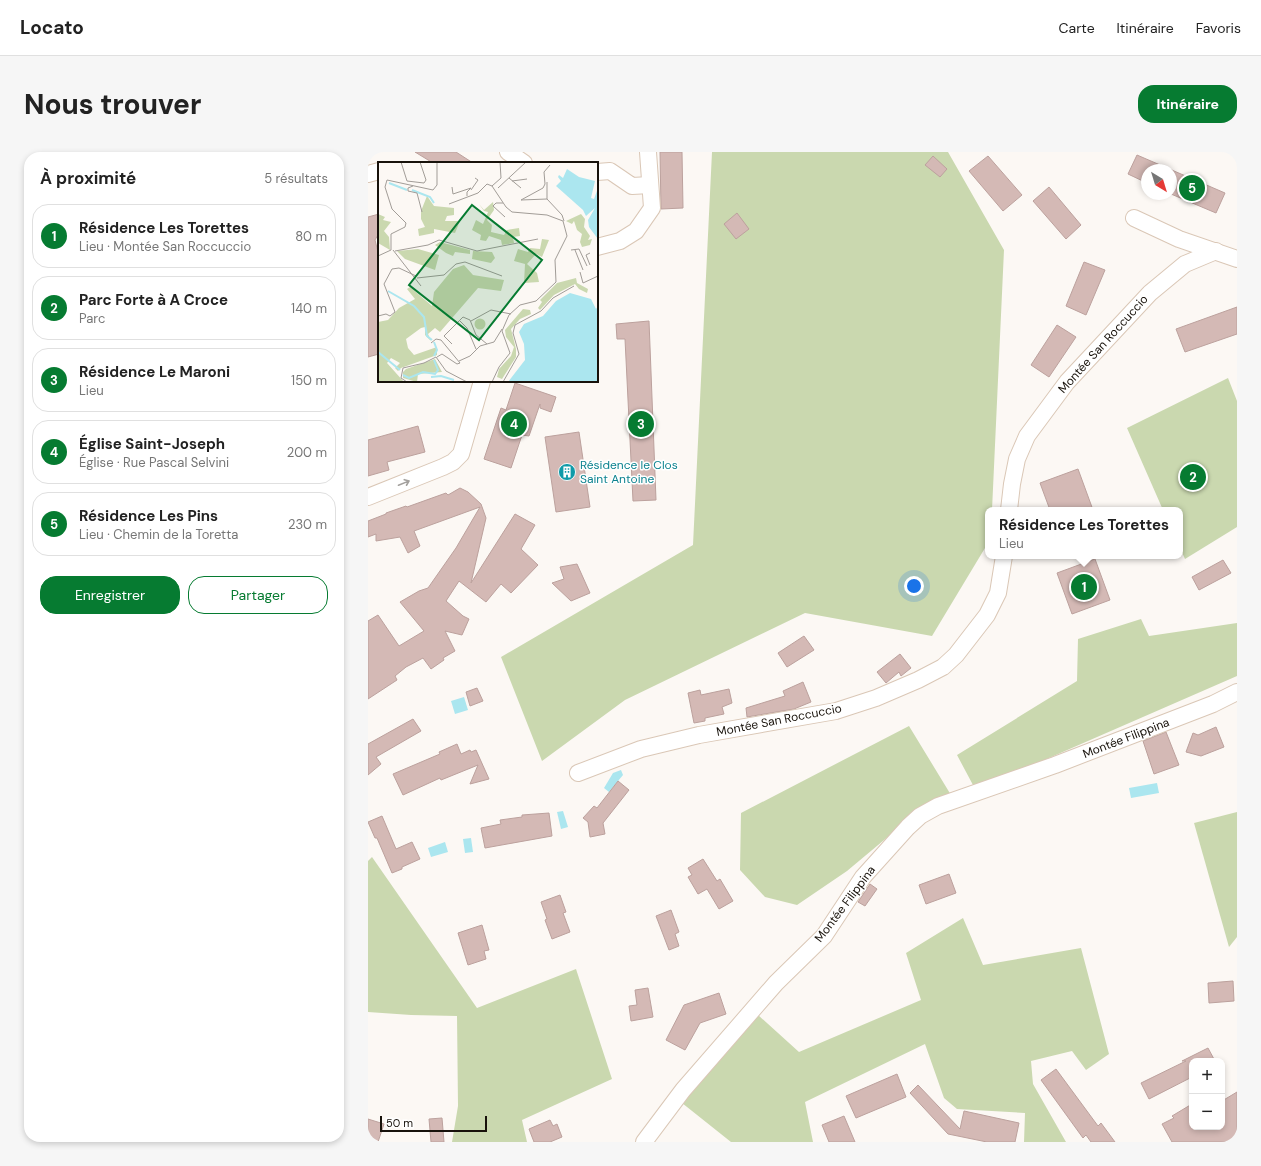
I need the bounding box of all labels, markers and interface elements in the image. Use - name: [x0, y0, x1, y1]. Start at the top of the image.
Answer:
- text: Locato: [20, 15, 84, 40]
- text: Carte: [1059, 19, 1095, 37]
- text: Itinéraire: [1117, 19, 1174, 37]
- text: Favoris: [1196, 19, 1241, 37]
- button: Itinéraire: [1138, 85, 1237, 123]
- text: Nous trouver: [24, 86, 201, 123]
- inset map: [378, 162, 598, 382]
- north arrow: [1141, 164, 1177, 200]
- text: À proximité: [40, 167, 136, 189]
- text: 5 résultats: [264, 170, 328, 187]
- pin: 5: [1179, 173, 1205, 203]
- text: Résidence Les Torettes: [79, 218, 249, 238]
- text: 1: [52, 228, 56, 245]
- text: 80 m: [295, 228, 327, 245]
- text: Lieu · Montée San Roccuccio: [79, 238, 251, 255]
- text: Parc Forte à A Croce: [79, 290, 228, 310]
- street label: Montée San Roccuccio: [1054, 291, 1152, 397]
- text: 2: [50, 300, 58, 317]
- text: 140 m: [291, 300, 327, 317]
- text: Parc: [79, 310, 105, 327]
- text: Résidence Le Maroni: [79, 362, 230, 382]
- text: 3: [50, 372, 58, 389]
- text: 150 m: [291, 372, 327, 389]
- text: Lieu: [79, 382, 104, 399]
- pin: 4: [501, 409, 527, 439]
- pin: 3: [628, 409, 654, 439]
- text: Église Saint-Joseph: [79, 434, 225, 454]
- text: 4: [50, 444, 58, 461]
- text: 200 m: [287, 444, 327, 461]
- text: Église · Rue Pascal Selvini: [79, 454, 229, 471]
- place label: Résidence le Clos Saint Antoine: [580, 457, 678, 487]
- building icon: Résidence le Clos Saint Antoine: [557, 462, 577, 482]
- pin: 2: [1180, 462, 1206, 492]
- one-way arrow: [398, 479, 410, 486]
- text: Résidence Les Pins: [79, 506, 218, 526]
- popup: [985, 507, 1183, 559]
- text: Résidence Les Torettes: [999, 515, 1169, 535]
- text: 5: [50, 516, 58, 533]
- text: 230 m: [288, 516, 327, 533]
- text: Lieu · Chemin de la Toretta: [79, 526, 238, 543]
- text: Lieu: [999, 535, 1024, 552]
- pin: 1: [1071, 572, 1097, 602]
- button: Enregistrer: [40, 576, 180, 614]
- button: Partager: [188, 576, 328, 614]
- your location: [904, 576, 924, 596]
- street label: Montée San Roccuccio: [715, 700, 843, 740]
- street label: Montée Filippina: [1080, 714, 1172, 762]
- street label: Montée Filippina: [811, 863, 879, 945]
- map controls: [1189, 1058, 1225, 1130]
- button: +: [1189, 1058, 1225, 1094]
- button: −: [1189, 1094, 1225, 1130]
- scale bar: [380, 1114, 487, 1133]
- text: 50 m: [386, 1116, 413, 1130]

